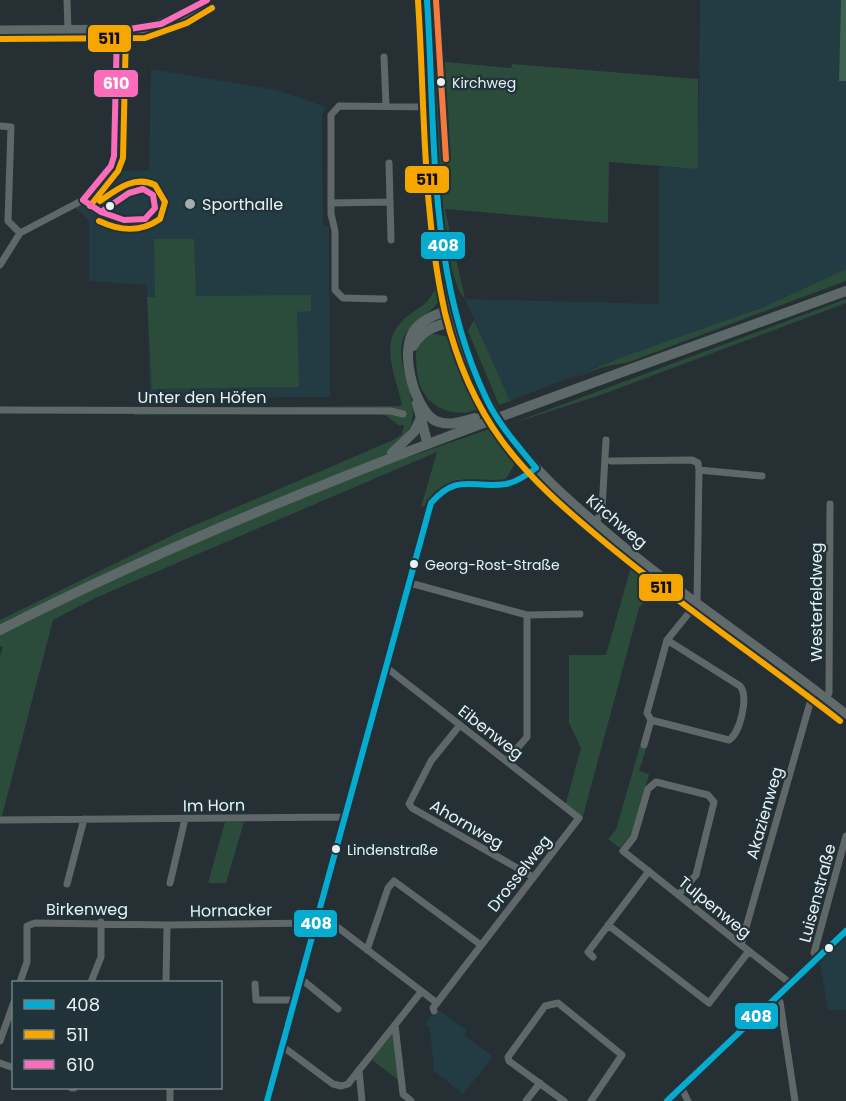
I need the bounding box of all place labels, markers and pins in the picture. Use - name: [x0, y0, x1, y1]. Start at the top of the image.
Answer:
- place label: Kirchweg: [452, 73, 516, 93]
- marker: Kirchweg: [435, 76, 447, 88]
- place label: Sporthalle: [202, 193, 283, 216]
- marker: Sporthalle: [183, 197, 197, 211]
- unlabelled marker: [104, 200, 116, 212]
- place label: Georg-Rost-Straße: [425, 555, 560, 575]
- marker: Georg-Rost-Straße: [408, 558, 420, 570]
- place label: Lindenstraße: [347, 840, 438, 860]
- marker: Lindenstraße: [330, 843, 342, 855]
- unlabelled marker: [823, 942, 835, 954]

